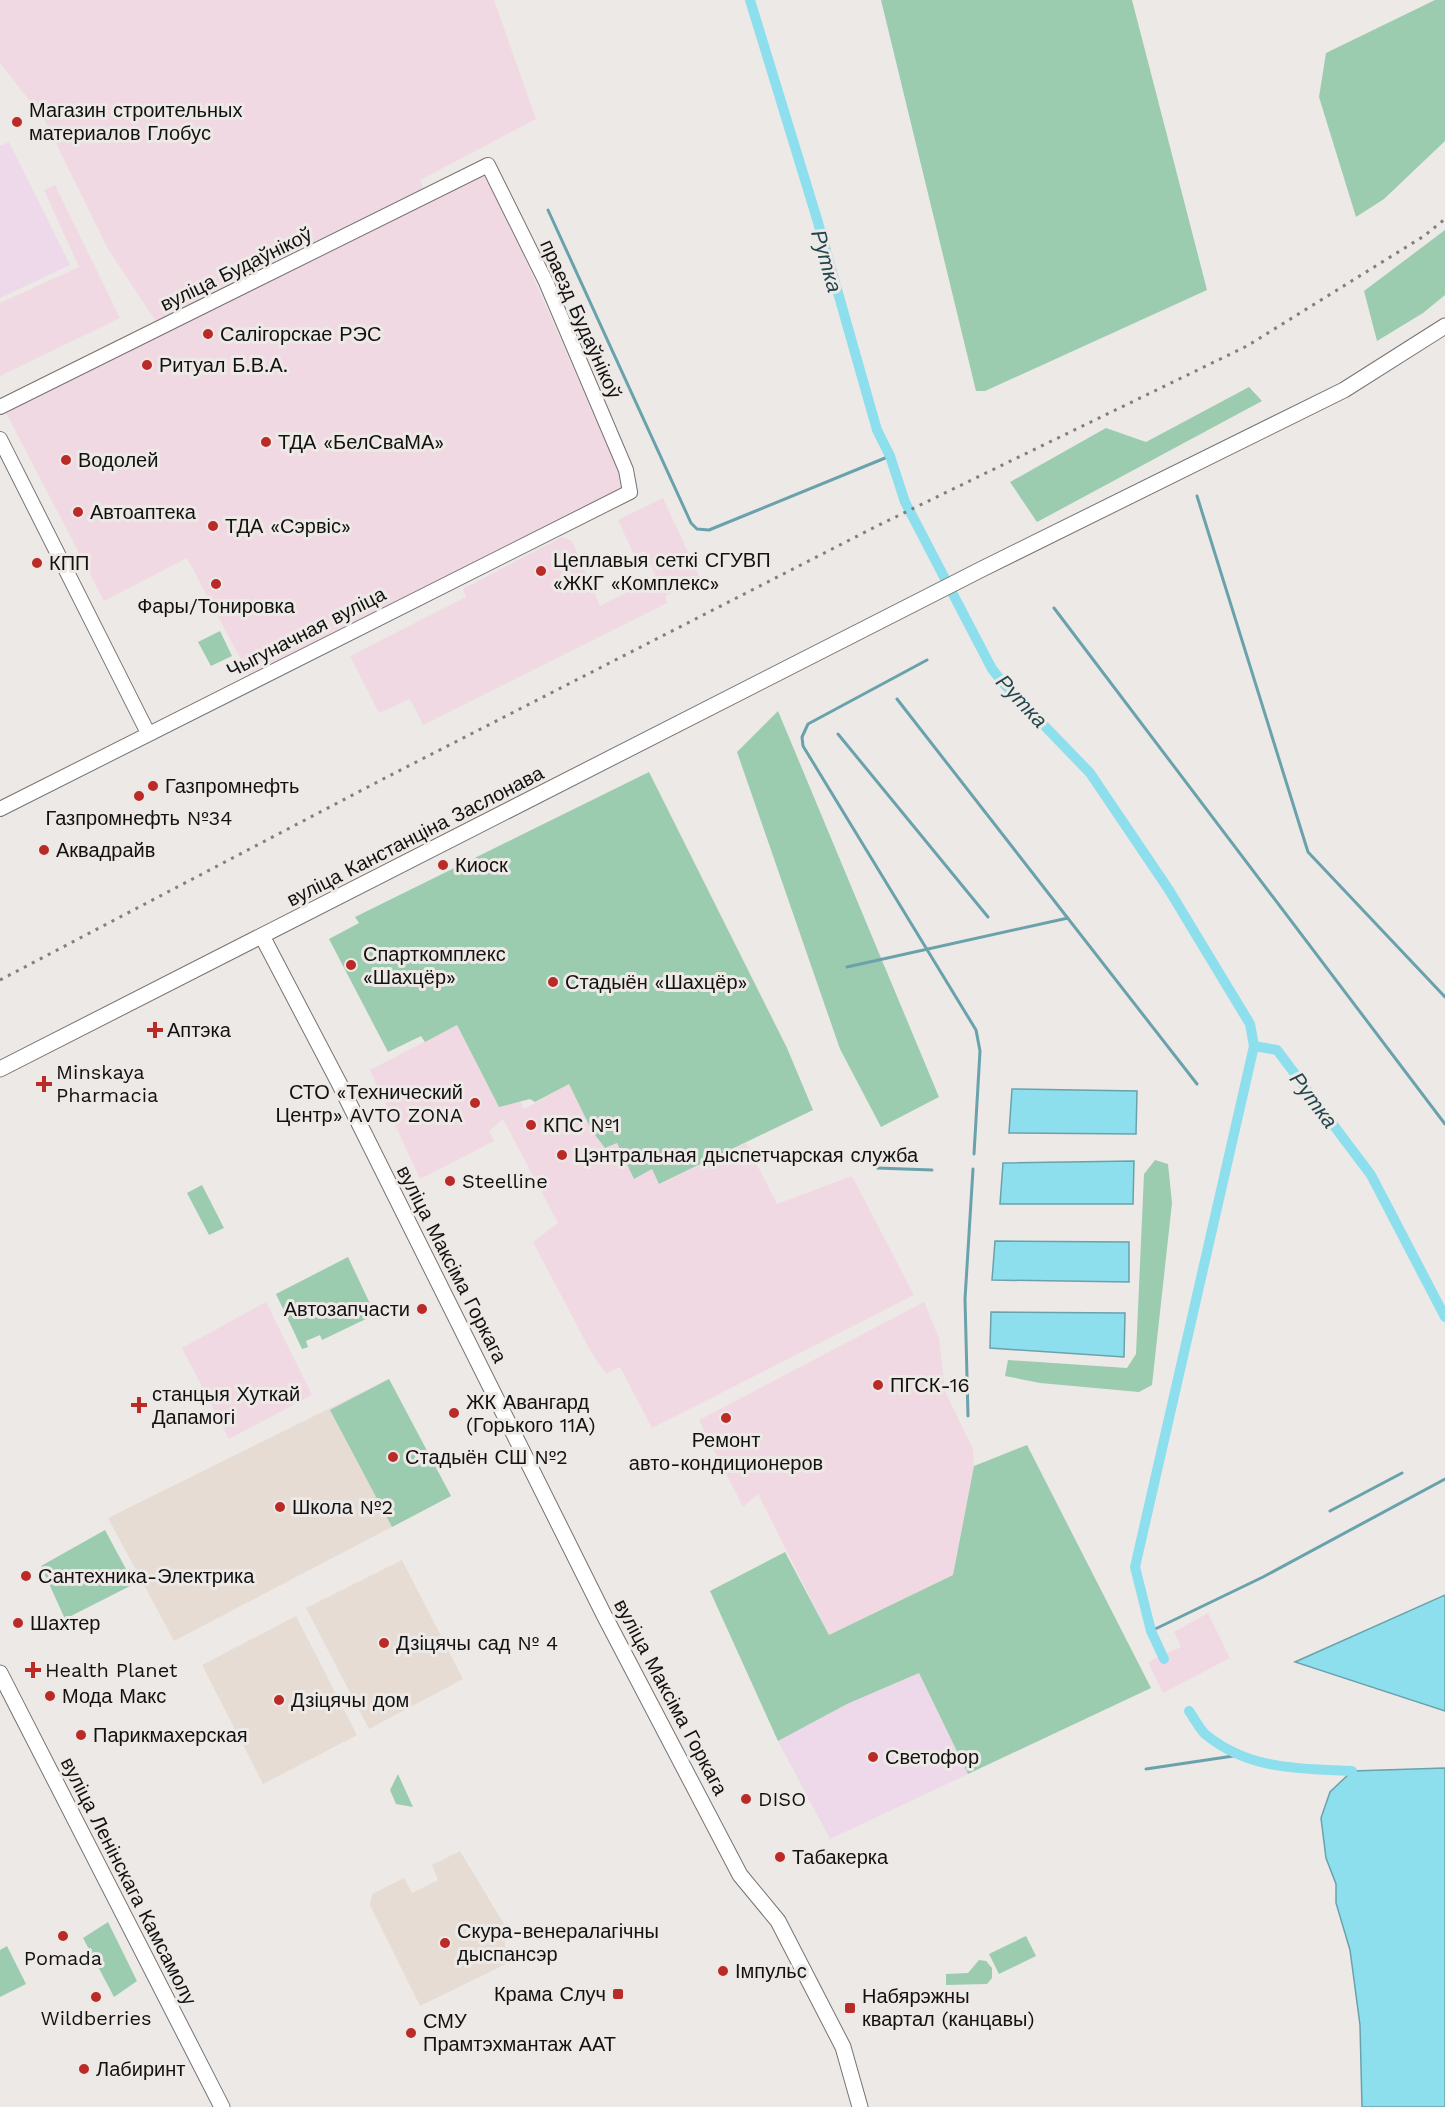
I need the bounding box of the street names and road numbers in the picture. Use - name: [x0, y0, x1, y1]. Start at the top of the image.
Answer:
- street label: вуліца Будаўнікоў: [156, 222, 316, 316]
- street label: праезд Будаўнікоў: [535, 236, 627, 402]
- street label: Чыгуначная вуліца: [222, 581, 390, 683]
- street label: вуліца Канстанціна Заслонава: [283, 760, 548, 911]
- street label: вуліца Максіма Горкага: [392, 1161, 513, 1368]
- street label: вуліца Максіма Горкага: [609, 1595, 733, 1800]
- street label: вуліца Ленінскага Камсамолу: [56, 1753, 202, 2009]

